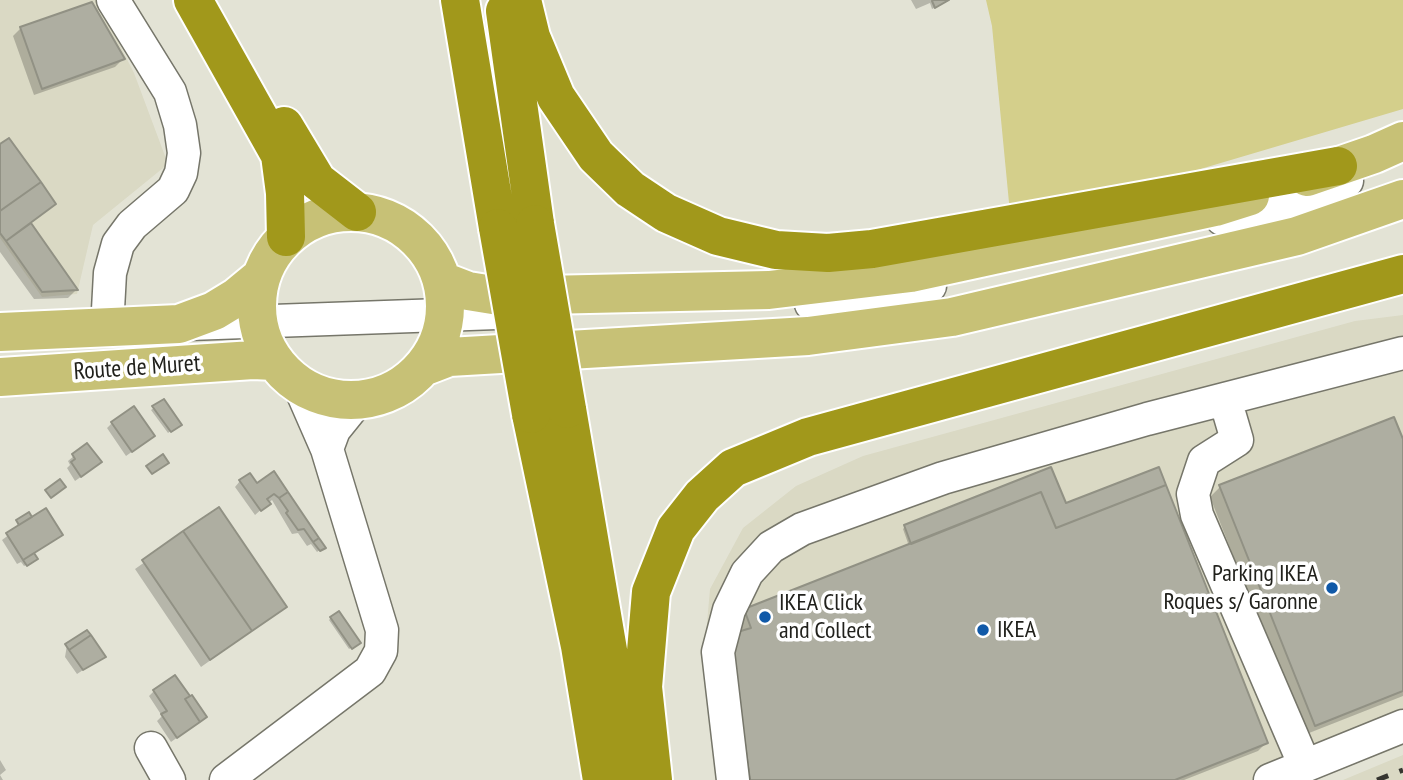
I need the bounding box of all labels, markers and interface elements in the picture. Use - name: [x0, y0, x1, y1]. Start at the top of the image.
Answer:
- street label: Route de Muret: [73, 349, 201, 387]
- place label: Parking IKEA Roques s/ Garonne: [1164, 560, 1318, 616]
- marker: Parking IKEA Roques s/ Garonne: [1324, 580, 1340, 596]
- place label: IKEA Click and Collect: [779, 589, 871, 645]
- marker: IKEA Click and Collect: [757, 609, 773, 625]
- place label: IKEA: [997, 616, 1036, 644]
- marker: IKEA: [975, 622, 991, 638]

